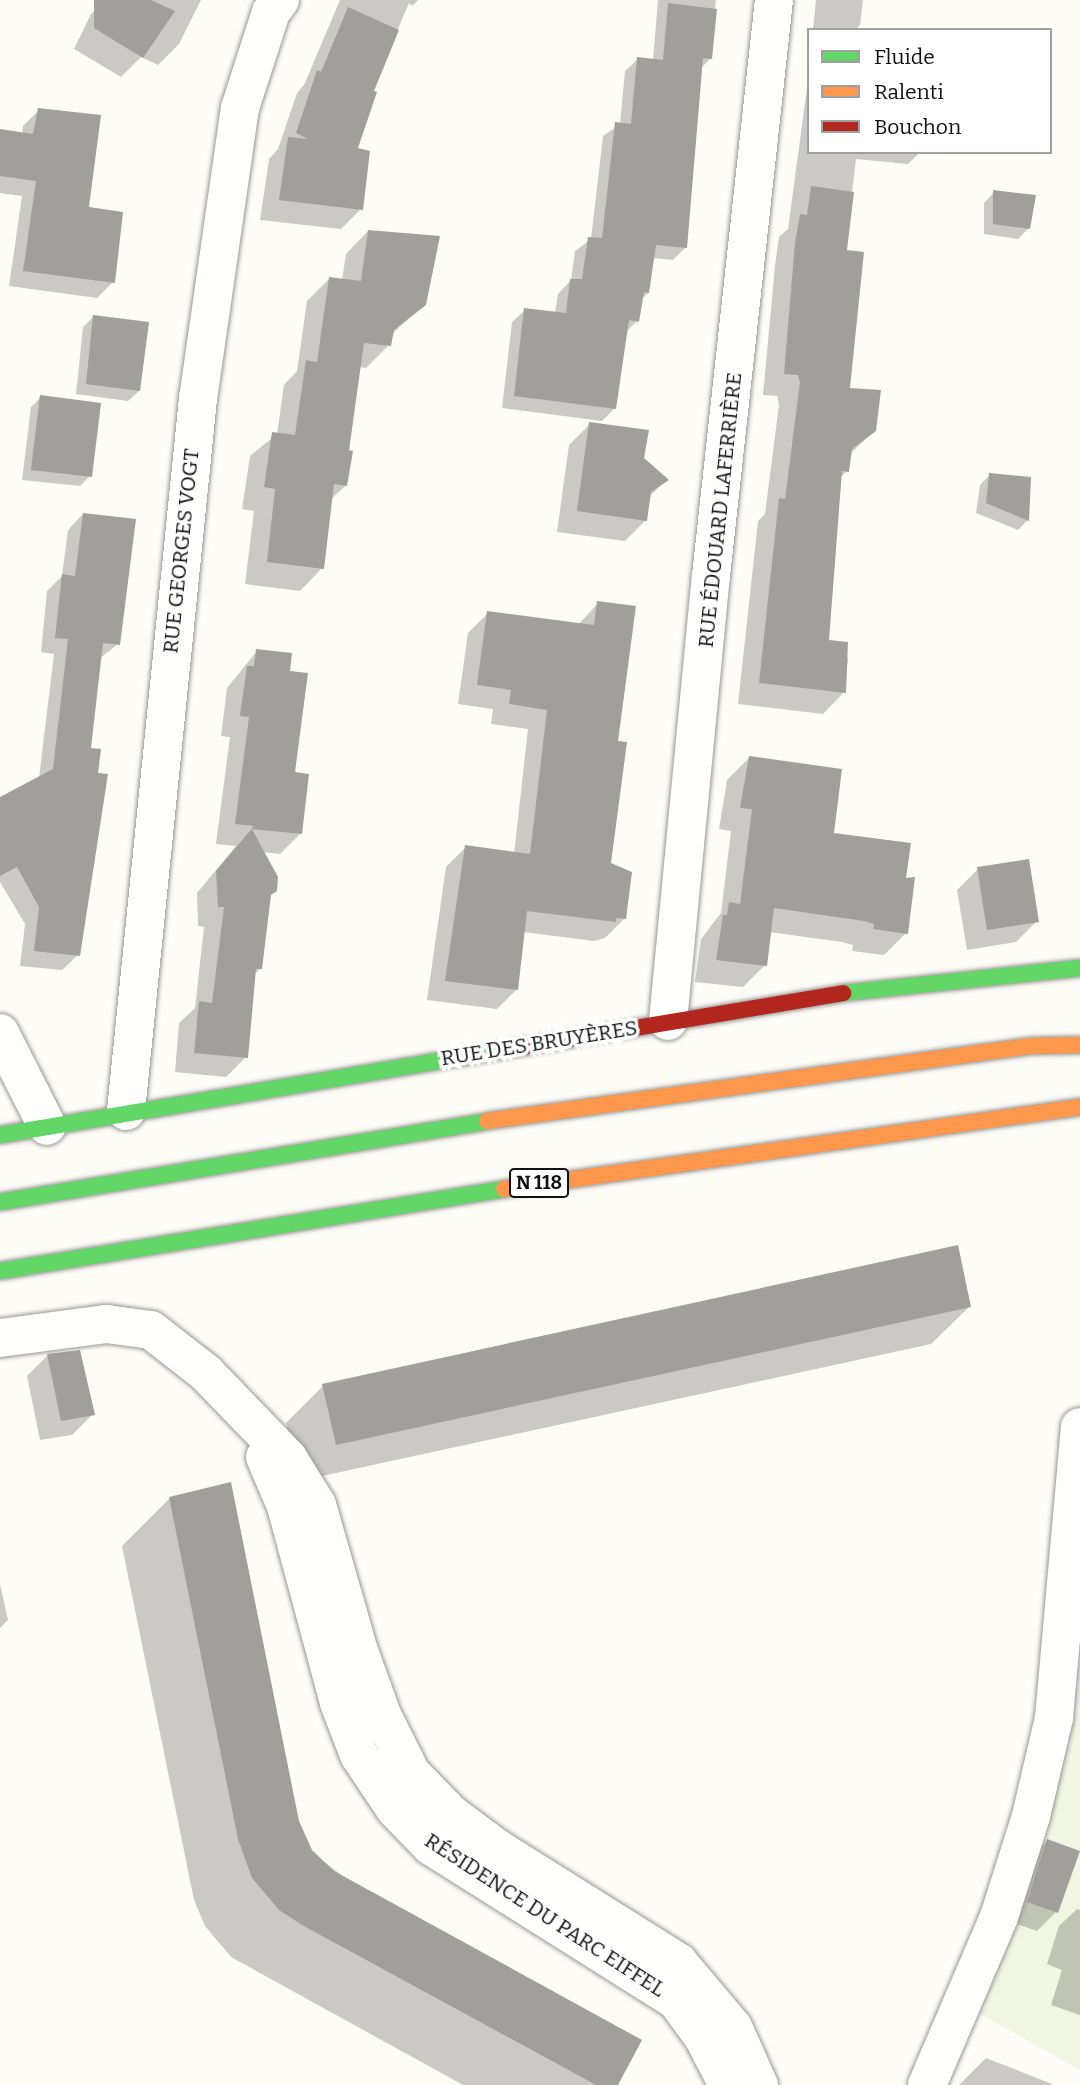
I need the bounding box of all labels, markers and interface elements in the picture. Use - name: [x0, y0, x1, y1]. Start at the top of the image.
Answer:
- legend: [807, 28, 1052, 154]
- text: Fluide: [874, 44, 935, 70]
- text: Ralenti: [874, 79, 944, 105]
- text: Bouchon: [874, 114, 961, 140]
- street label: RUE ÉDOUARD LAFERRIÈRE: [693, 371, 747, 649]
- street label: RUE GEORGES VOGT: [158, 447, 204, 655]
- street label: RUE DES BRUYÈRES: [439, 1015, 639, 1071]
- road number: N 118: [508, 1168, 570, 1198]
- street label: RÉSIDENCE DU PARC EIFFEL: [420, 1828, 670, 2002]

